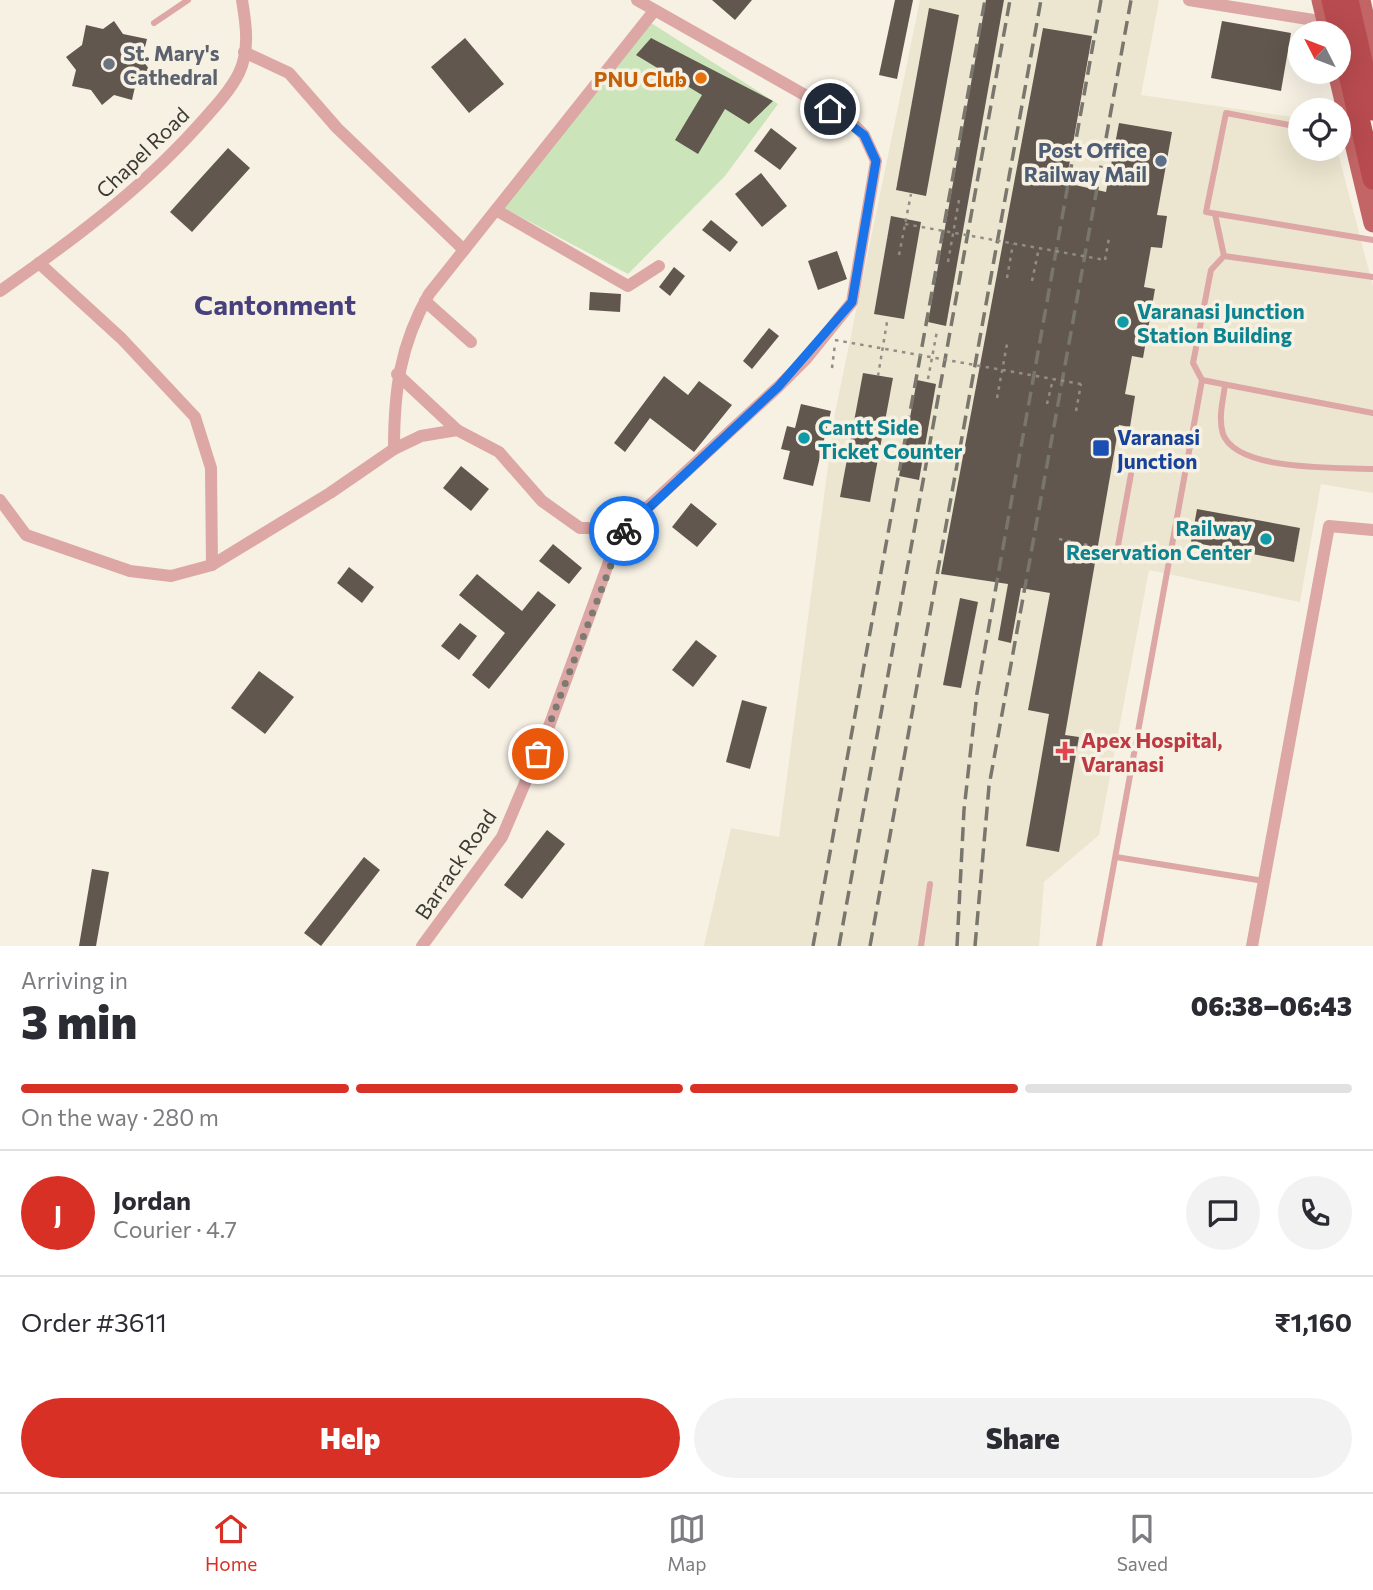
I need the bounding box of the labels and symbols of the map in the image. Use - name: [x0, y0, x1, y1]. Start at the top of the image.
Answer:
- north arrow: [1288, 21, 1351, 84]
- place label: St. Mary's Cathedral: [123, 40, 220, 89]
- marker: St. Mary's Cathedral: [101, 56, 117, 72]
- place label: PNU Club: [594, 66, 687, 91]
- marker: PNU Club: [693, 70, 709, 86]
- pin: [800, 79, 860, 139]
- street label: Chapel Road: [90, 102, 194, 202]
- place label: Post Office Railway Mail: [1024, 137, 1147, 186]
- marker: Post Office Railway Mail: [1153, 153, 1169, 169]
- district label: Cantonment: [194, 287, 356, 321]
- place label: Varanasi Junction Station Building: [1137, 298, 1305, 347]
- marker: Varanasi Junction Station Building: [1115, 314, 1131, 330]
- place label: Cantt Side Ticket Counter: [818, 414, 963, 463]
- place label: Varanasi Junction: [1117, 424, 1200, 473]
- marker: Cantt Side Ticket Counter: [796, 430, 812, 446]
- marker: Varanasi Junction: [1091, 438, 1111, 458]
- courier: [589, 496, 659, 566]
- place label: Railway Reservation Center: [1066, 515, 1252, 564]
- marker: Railway Reservation Center: [1258, 531, 1274, 547]
- pin: [508, 724, 568, 784]
- place label: Apex Hospital, Varanasi: [1081, 727, 1223, 776]
- marker: Apex Hospital, Varanasi: [1055, 741, 1075, 761]
- street label: Barrack Road: [409, 804, 501, 924]

